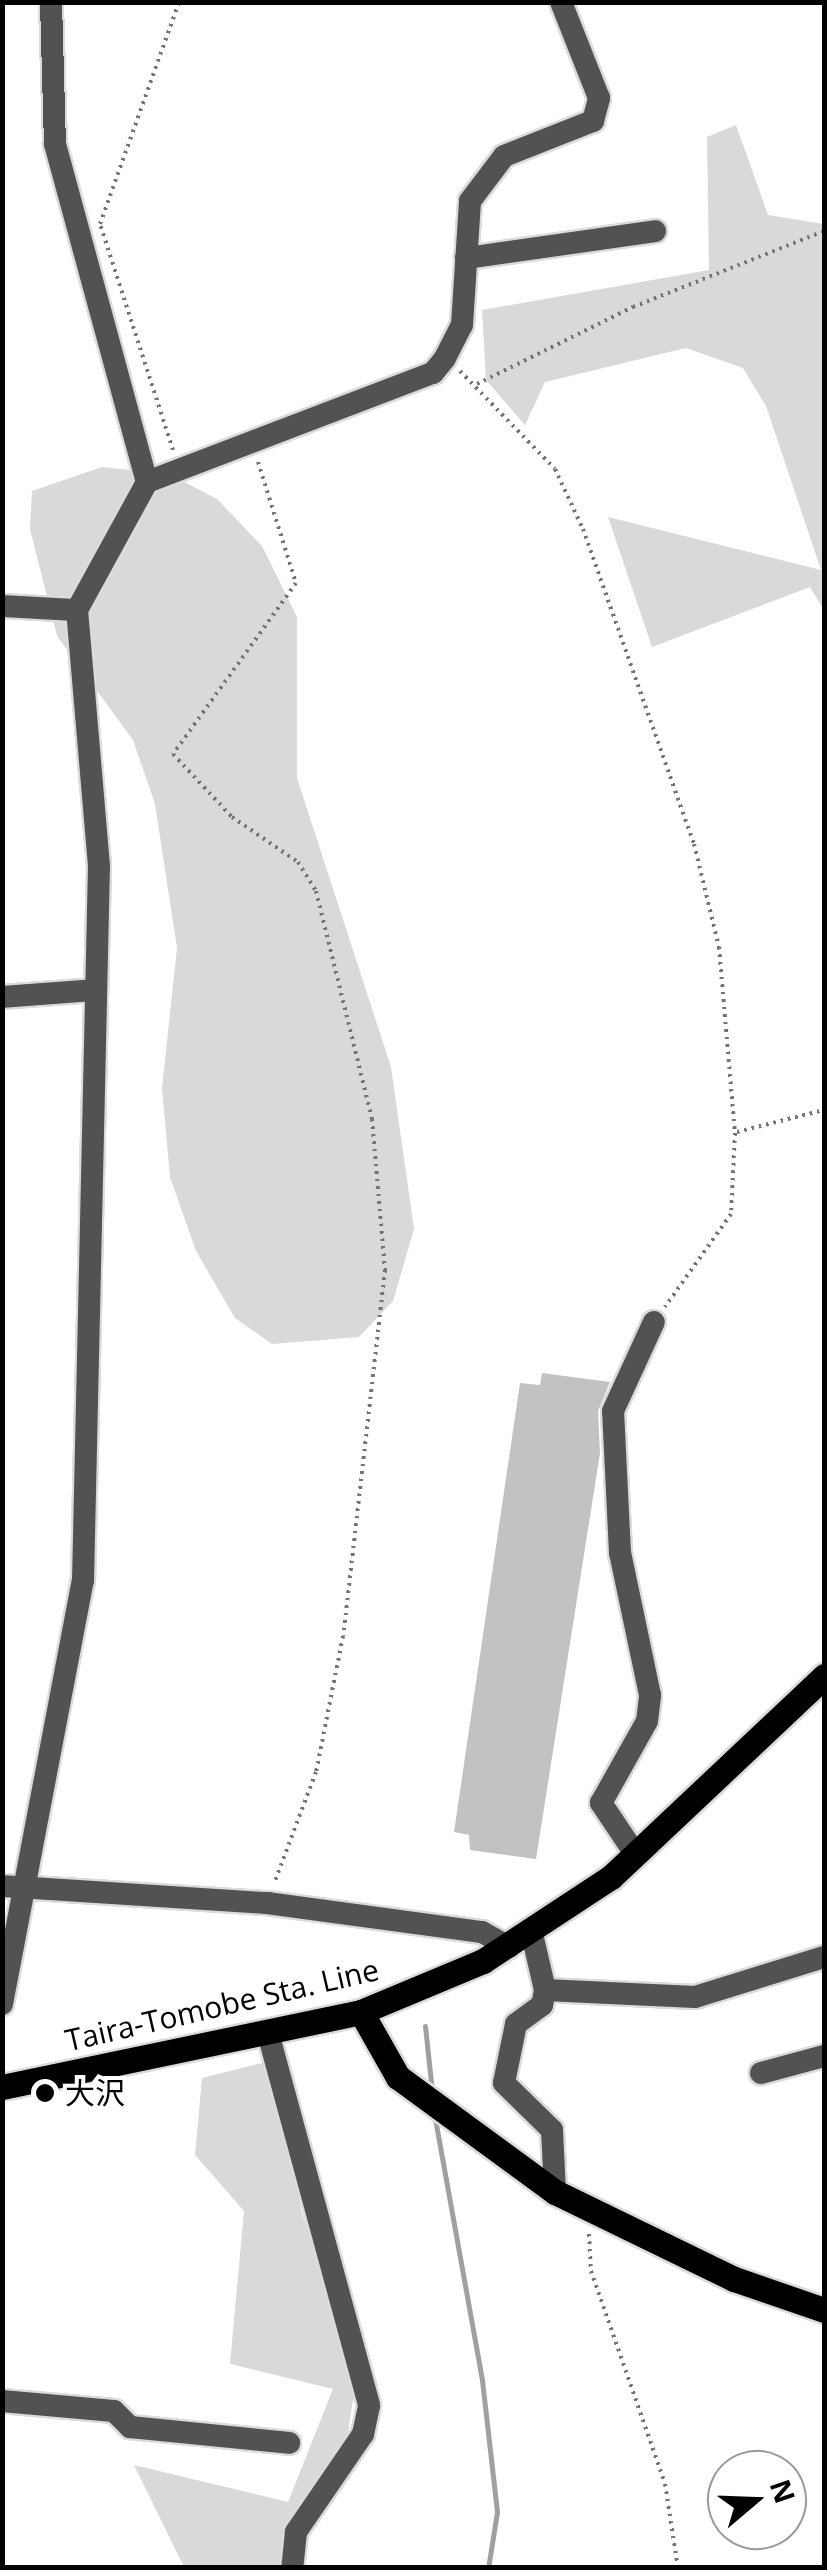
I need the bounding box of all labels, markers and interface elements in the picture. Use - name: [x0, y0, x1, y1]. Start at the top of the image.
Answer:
- street label: Taira-Tomobe Sta. Line: [62, 1951, 382, 2059]
- place label: 大沢: [65, 2075, 125, 2111]
- marker: 大沢: [34, 2082, 56, 2104]
- north arrow: [707, 2450, 807, 2550]
- text: N: [762, 2474, 805, 2508]

